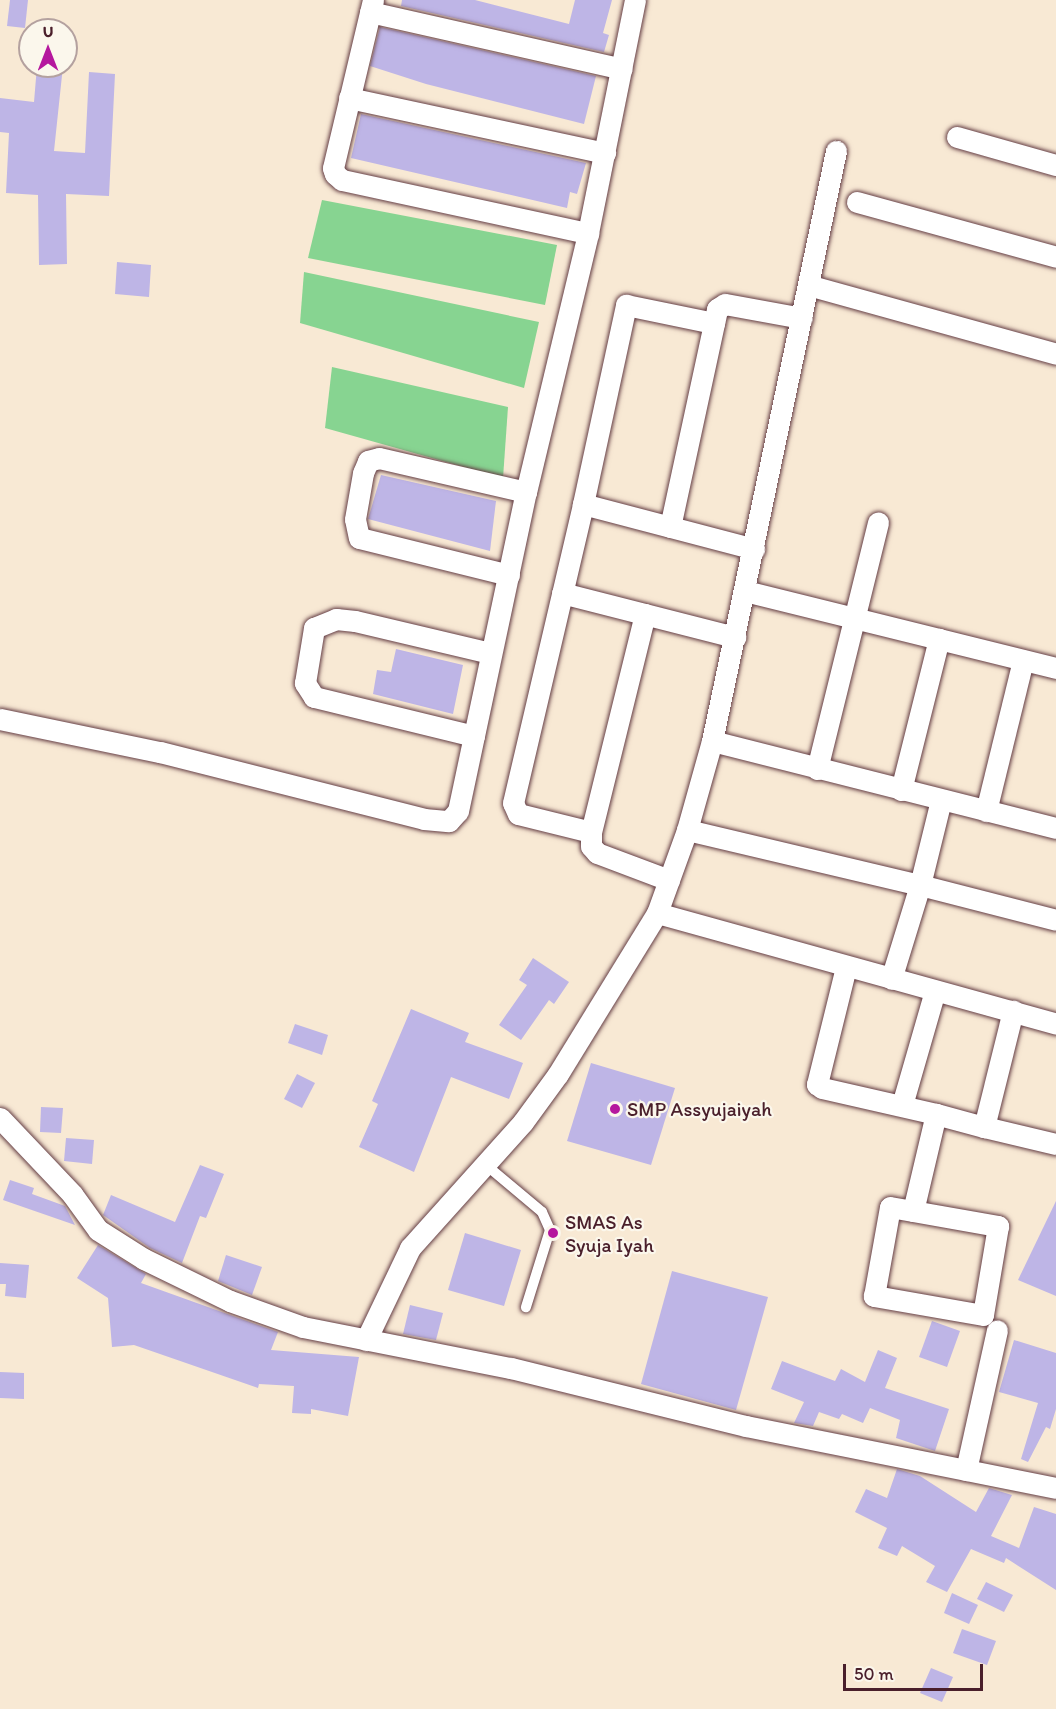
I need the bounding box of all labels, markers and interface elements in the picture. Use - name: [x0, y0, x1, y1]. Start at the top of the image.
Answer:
- north arrow: [18, 18, 78, 78]
- text: U: [43, 22, 53, 41]
- place label: SMP Assyujaiyah: [627, 1097, 772, 1121]
- marker: SMP Assyujaiyah: [608, 1102, 622, 1116]
- place label: SMAS As Syuja Iyah: [565, 1210, 653, 1257]
- marker: SMAS As Syuja Iyah: [546, 1226, 560, 1240]
- scale bar: [846, 1652, 986, 1690]
- text: 50 m: [854, 1663, 894, 1685]

